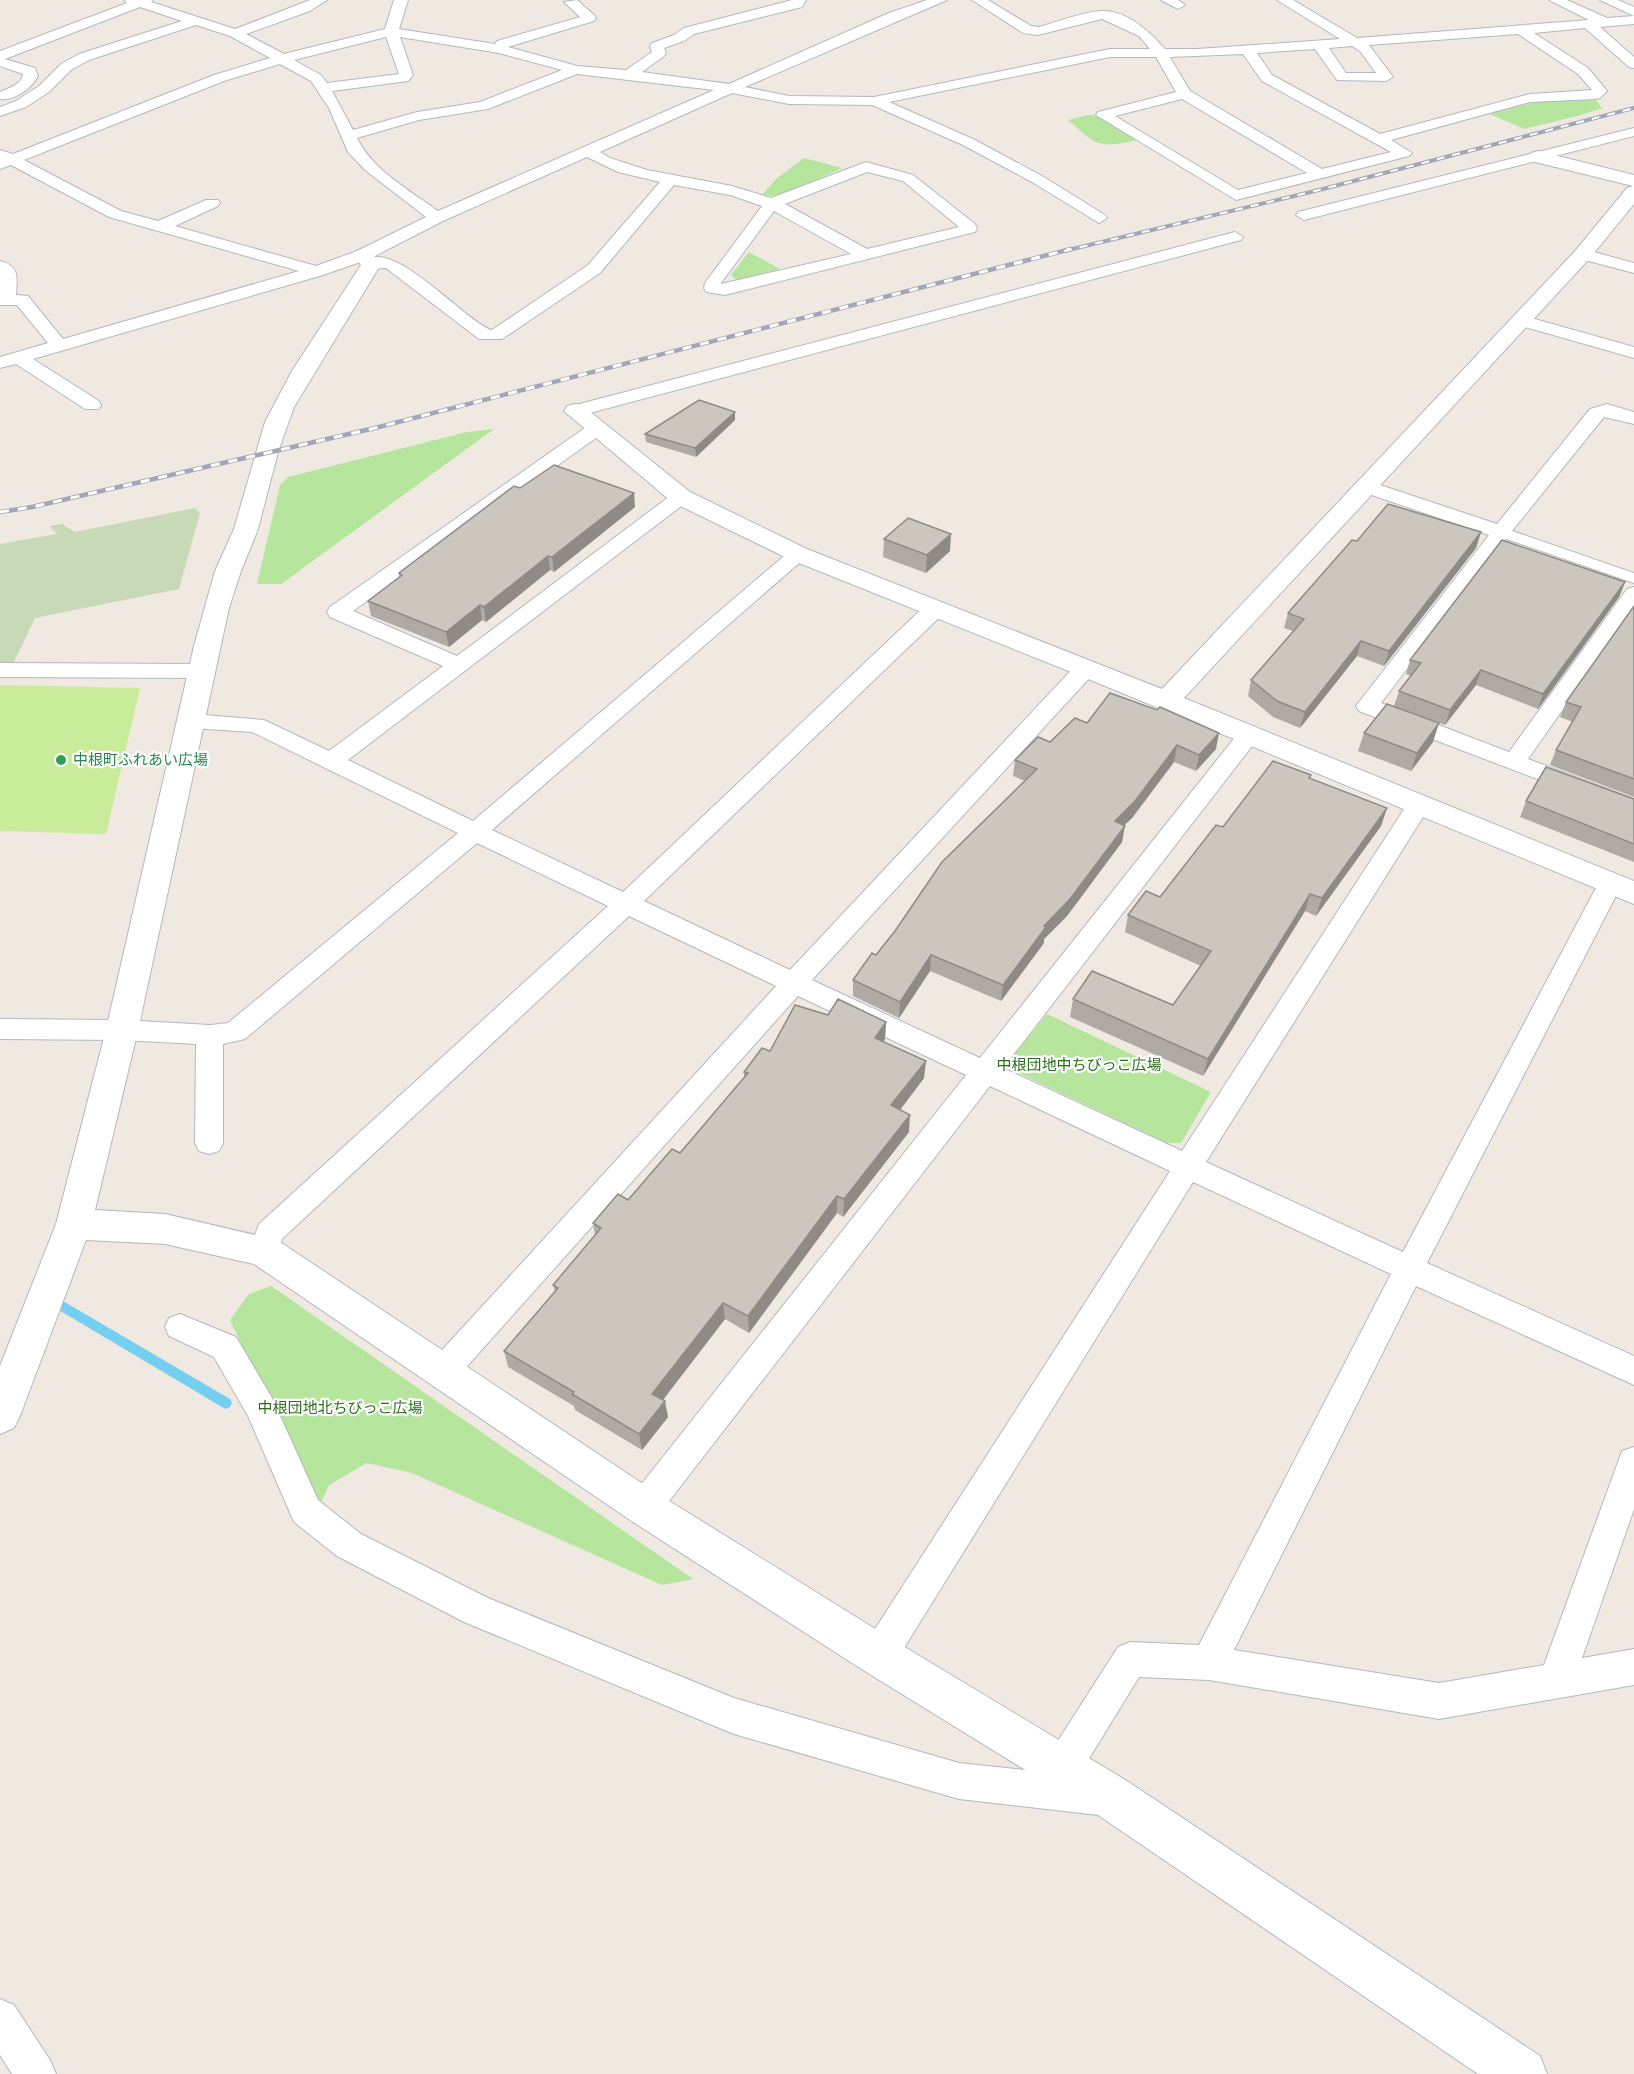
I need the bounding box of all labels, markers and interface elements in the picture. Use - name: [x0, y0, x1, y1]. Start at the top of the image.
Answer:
- place label: 中根町ふれあい広場: [73, 750, 208, 770]
- marker: 中根町ふれあい広場: [54, 753, 68, 767]
- park label: 中根団地中ちびっこ広場: [996, 1055, 1162, 1075]
- park label: 中根団地北ちびっこ広場: [257, 1398, 423, 1418]

